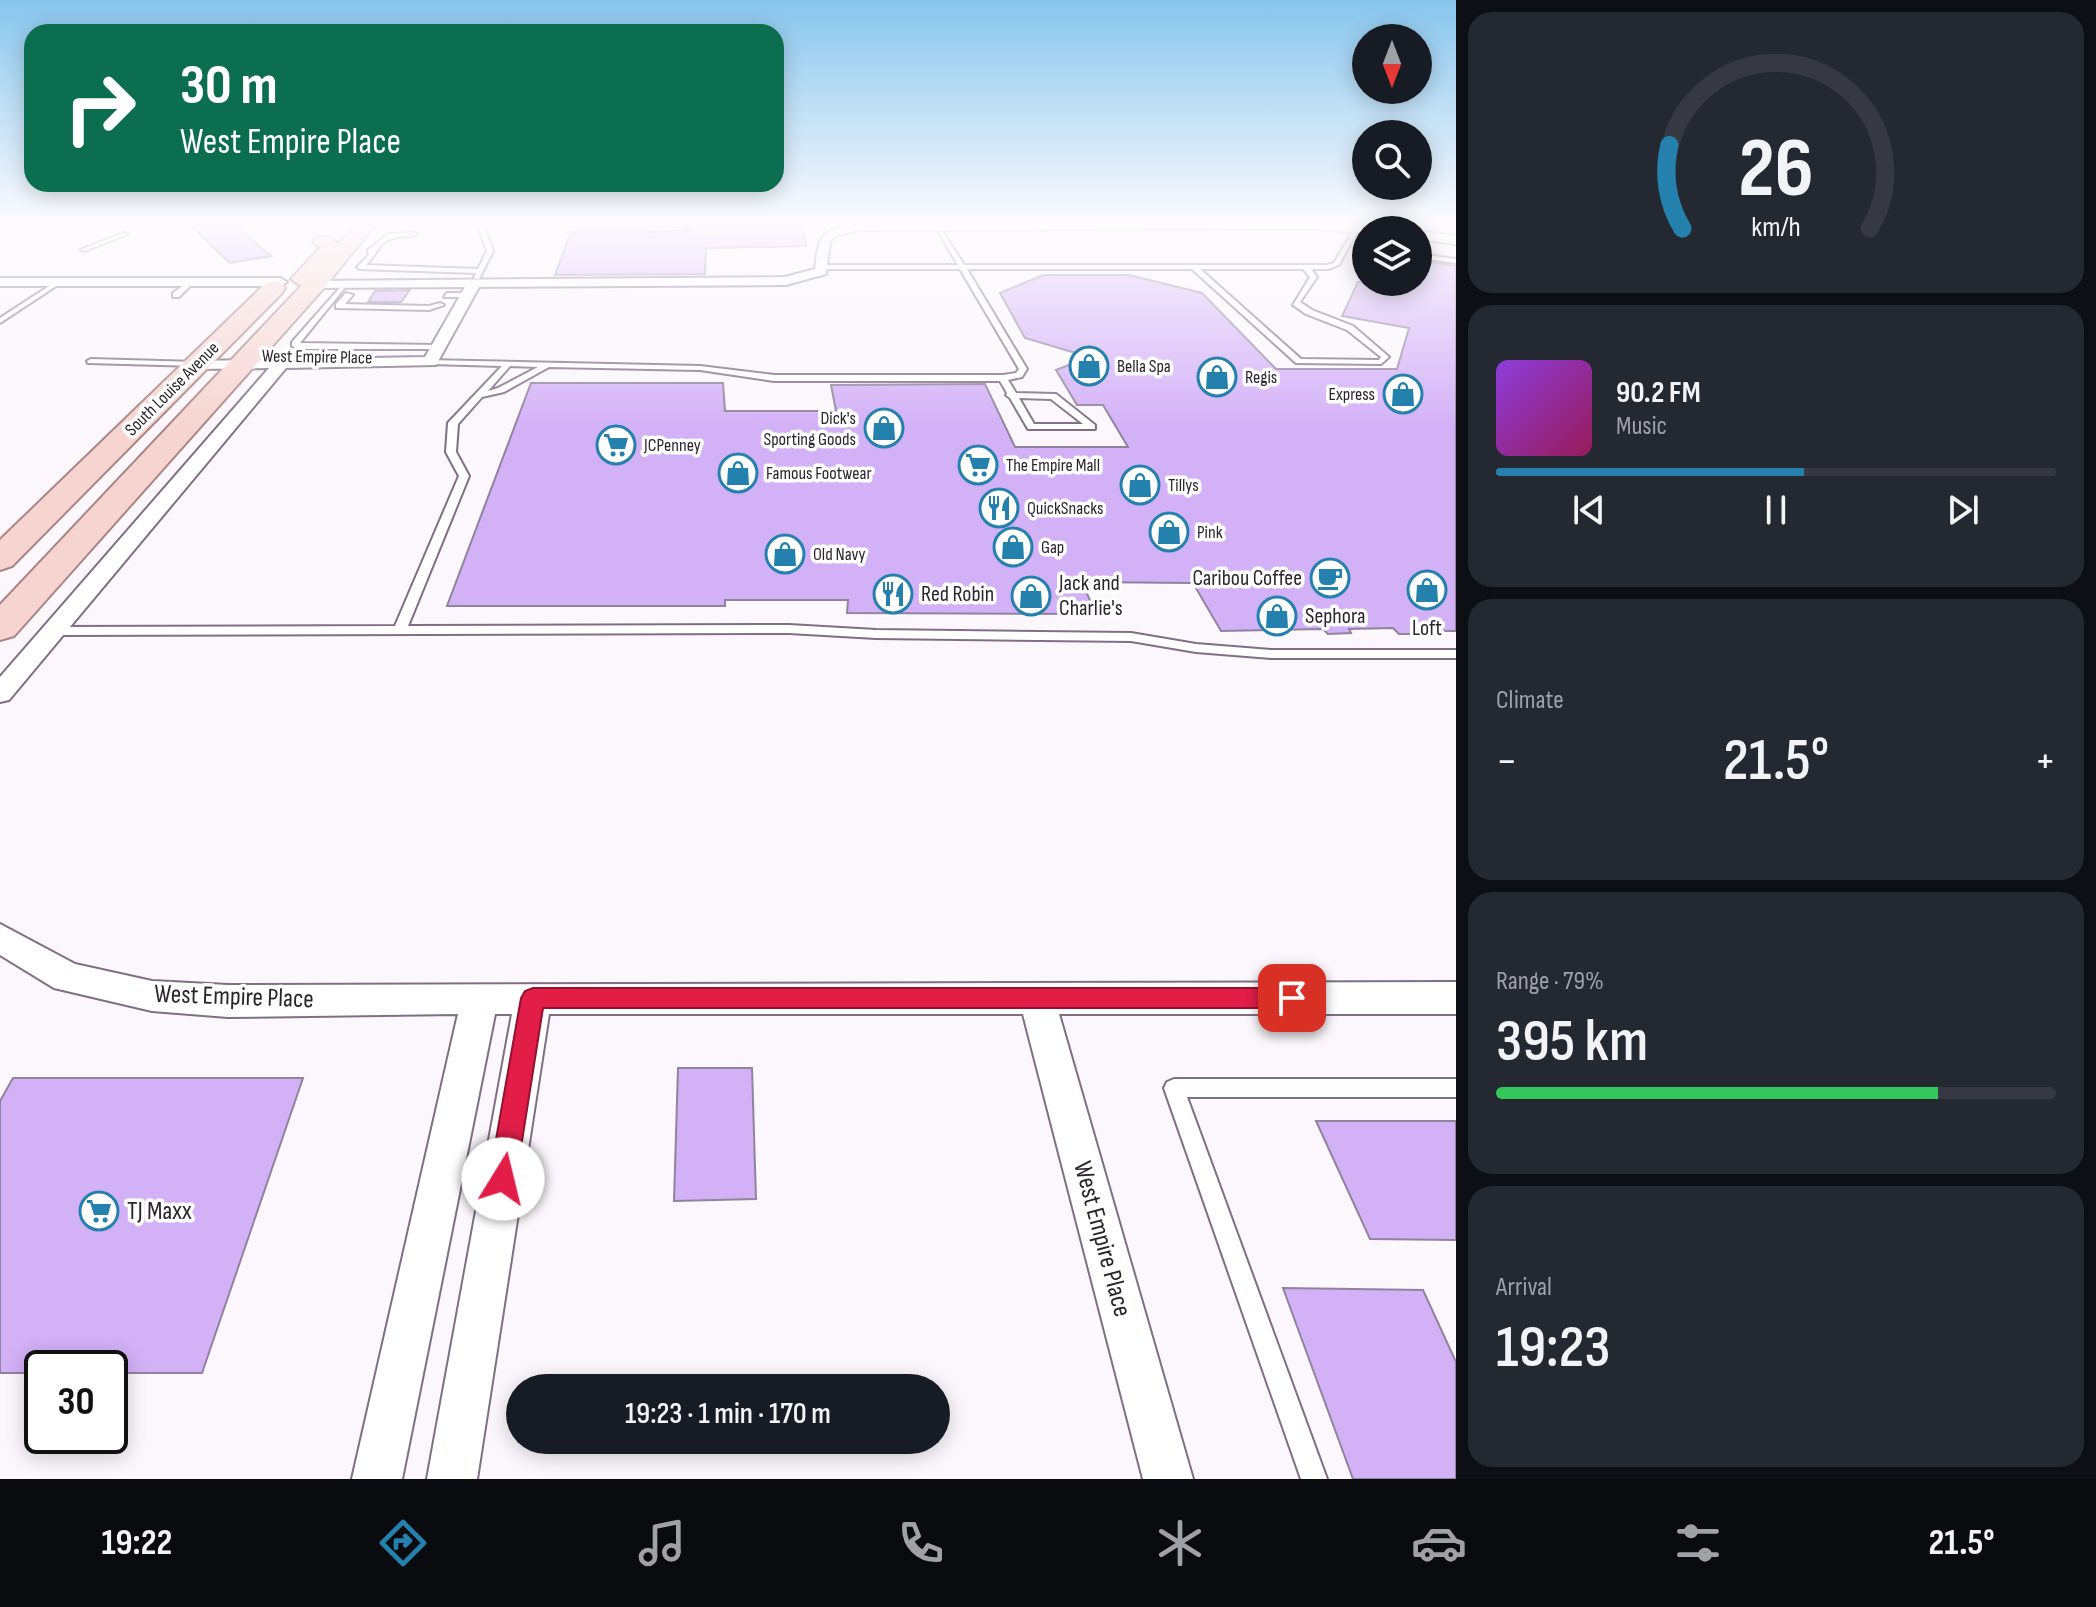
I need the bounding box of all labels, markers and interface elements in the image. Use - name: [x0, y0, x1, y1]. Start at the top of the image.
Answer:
- north arrow: [1352, 24, 1432, 104]
- map controls: [1352, 24, 1432, 296]
- text: 30 m: [180, 53, 278, 120]
- icon: right: [48, 56, 152, 160]
- text: 26: [1738, 119, 1814, 219]
- button: search: [1352, 120, 1432, 200]
- text: West Empire Place: [180, 121, 401, 164]
- text: km/h: [1751, 210, 1801, 245]
- button: layers: [1352, 216, 1432, 296]
- street label: South Louise Avenue: [121, 338, 223, 440]
- shop icon: Bella Spa: [1068, 345, 1110, 387]
- street label: West Empire Place: [262, 346, 372, 368]
- place label: Bella Spa: [1117, 356, 1171, 377]
- shop icon: Regis: [1196, 356, 1238, 398]
- place label: Regis: [1245, 367, 1277, 388]
- shop icon: Express: [1382, 373, 1424, 415]
- text: 90.2 FM: [1616, 375, 1701, 411]
- place label: Express: [1329, 384, 1375, 405]
- shop icon: Dick's Sporting Goods: [863, 407, 905, 449]
- place label: Dick's Sporting Goods: [763, 408, 856, 450]
- text: Music: [1616, 411, 1667, 442]
- supermarket icon: JCPenney: [595, 424, 637, 466]
- place label: JCPenney: [643, 435, 701, 456]
- supermarket icon: The Empire Mall: [957, 444, 999, 486]
- shop icon: Famous Footwear: [717, 452, 759, 494]
- place label: The Empire Mall: [1006, 455, 1100, 476]
- place label: Famous Footwear: [766, 463, 872, 484]
- shop icon: Tillys: [1119, 464, 1161, 506]
- place label: Tillys: [1168, 475, 1199, 496]
- restaurant icon: QuickSnacks: [978, 487, 1020, 529]
- icon: previous: [1567, 488, 1611, 532]
- icon: pause: [1754, 488, 1798, 532]
- icon: next: [1941, 488, 1985, 532]
- place label: QuickSnacks: [1027, 498, 1103, 519]
- shop icon: Pink: [1148, 511, 1190, 553]
- place label: Pink: [1197, 522, 1223, 543]
- shop icon: Gap: [992, 526, 1034, 568]
- shop icon: Old Navy: [764, 533, 806, 575]
- place label: Gap: [1041, 537, 1064, 558]
- place label: Old Navy: [813, 544, 866, 565]
- cafe icon: Caribou Coffee: [1309, 557, 1351, 599]
- place label: Caribou Coffee: [1193, 565, 1302, 592]
- shop icon: Loft: [1406, 569, 1448, 611]
- place label: Jack and Charlie's: [1058, 570, 1123, 622]
- restaurant icon: Red Robin: [872, 573, 914, 615]
- shop icon: Jack and Charlie's: [1010, 575, 1052, 617]
- place label: Red Robin: [921, 581, 994, 608]
- shop icon: Sephora: [1256, 595, 1298, 637]
- place label: Sephora: [1305, 603, 1365, 630]
- place label: Loft: [1412, 615, 1442, 642]
- text: Climate: [1496, 685, 1564, 716]
- text: 21.5°: [1723, 725, 1829, 797]
- text: −: [1496, 735, 1518, 788]
- text: +: [2034, 735, 2056, 788]
- pin: [1258, 964, 1326, 1032]
- text: Range · 79%: [1496, 966, 1604, 997]
- icon: arrive: [1270, 976, 1314, 1020]
- street label: West Empire Place: [154, 979, 314, 1015]
- text: 395 km: [1496, 1006, 1648, 1078]
- position arrow: [461, 1137, 545, 1221]
- street label: West Empire Place: [1066, 1158, 1138, 1320]
- supermarket icon: TJ Maxx: [78, 1190, 120, 1232]
- place label: TJ Maxx: [127, 1196, 192, 1227]
- text: Arrival: [1496, 1272, 1552, 1303]
- text: 19:23: [1496, 1312, 1611, 1384]
- speed limit sign: 30: [24, 1350, 128, 1454]
- text: 19:23 · 1 min · 170 m: [625, 1396, 831, 1432]
- icon: directions: [375, 1515, 431, 1571]
- icon: music: [634, 1515, 690, 1571]
- icon: phone: [893, 1515, 949, 1571]
- icon: climate: [1152, 1515, 1208, 1571]
- icon: car: [1411, 1515, 1467, 1571]
- icon: filters: [1670, 1515, 1726, 1571]
- text: 19:22: [101, 1522, 172, 1565]
- text: 21.5°: [1928, 1522, 1995, 1565]

